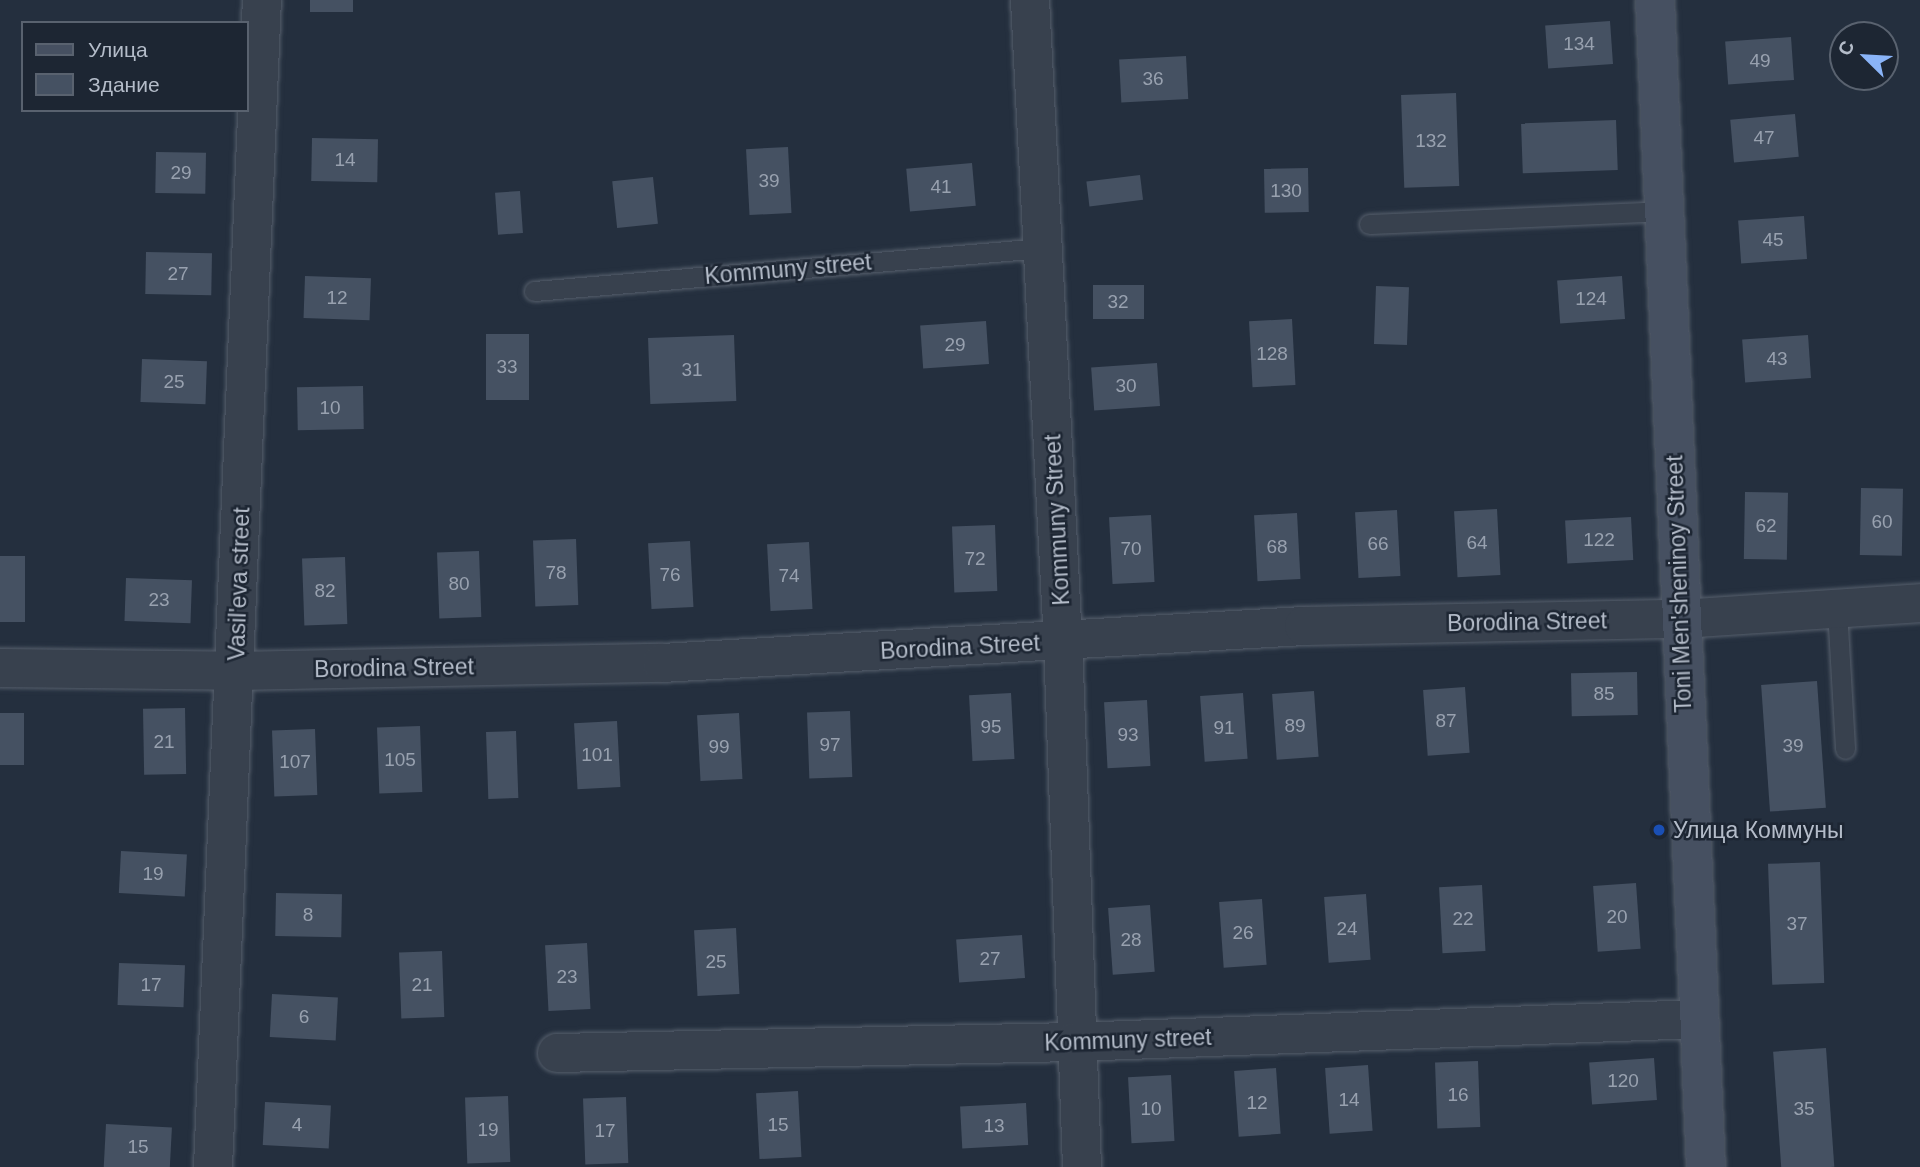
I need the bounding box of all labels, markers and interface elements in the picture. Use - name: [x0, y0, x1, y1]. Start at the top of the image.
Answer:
- legend: [21, 21, 248, 112]
- north arrow: [1829, 21, 1899, 91]
- house number: 134: [1563, 33, 1595, 55]
- text: Улица: [88, 38, 148, 61]
- text: С: [1834, 38, 1859, 59]
- house number: 49: [1749, 50, 1771, 72]
- house number: 36: [1142, 68, 1164, 90]
- text: Здание: [88, 73, 160, 96]
- house number: 47: [1753, 127, 1775, 149]
- house number: 132: [1415, 130, 1447, 152]
- house number: 14: [334, 149, 356, 171]
- house number: 29: [170, 162, 192, 184]
- house number: 39: [758, 170, 780, 192]
- house number: 41: [930, 176, 952, 198]
- house number: 130: [1270, 180, 1302, 202]
- house number: 45: [1762, 229, 1784, 251]
- street label: Kommuny street: [703, 248, 873, 290]
- house number: 27: [167, 263, 189, 285]
- house number: 12: [326, 287, 348, 309]
- house number: 124: [1575, 288, 1607, 310]
- house number: 32: [1107, 291, 1129, 313]
- house number: 29: [944, 334, 966, 356]
- house number: 128: [1256, 343, 1288, 365]
- house number: 43: [1766, 348, 1788, 370]
- house number: 33: [496, 356, 518, 378]
- house number: 31: [681, 359, 703, 381]
- house number: 25: [163, 371, 185, 393]
- house number: 30: [1115, 375, 1137, 397]
- house number: 10: [319, 397, 341, 419]
- street label: Kommuny Street: [1039, 434, 1075, 606]
- street label: Toni Men'sheninoy Street: [1661, 455, 1697, 713]
- street label: Vasil'eva street: [223, 507, 255, 661]
- house number: 60: [1871, 511, 1893, 533]
- house number: 62: [1755, 515, 1777, 537]
- house number: 122: [1583, 529, 1615, 551]
- house number: 64: [1466, 532, 1488, 554]
- house number: 66: [1367, 533, 1389, 555]
- house number: 68: [1266, 536, 1288, 558]
- house number: 70: [1120, 538, 1142, 560]
- house number: 72: [964, 548, 986, 570]
- house number: 78: [545, 562, 567, 584]
- house number: 76: [659, 564, 681, 586]
- house number: 74: [778, 565, 800, 587]
- house number: 80: [448, 573, 470, 595]
- house number: 82: [314, 580, 336, 602]
- house number: 23: [148, 589, 170, 611]
- street label: Borodina Street: [1447, 607, 1607, 637]
- street label: Borodina Street: [879, 629, 1041, 665]
- street label: Borodina Street: [314, 653, 474, 683]
- house number: 85: [1593, 683, 1615, 705]
- house number: 87: [1435, 710, 1457, 732]
- house number: 89: [1284, 715, 1306, 737]
- house number: 95: [980, 716, 1002, 738]
- house number: 91: [1213, 717, 1235, 739]
- house number: 93: [1117, 724, 1139, 746]
- house number: 21: [153, 731, 175, 753]
- house number: 97: [819, 734, 841, 756]
- house number: 39: [1782, 735, 1804, 757]
- house number: 99: [708, 736, 730, 758]
- house number: 101: [581, 744, 613, 766]
- house number: 105: [384, 749, 416, 771]
- house number: 107: [279, 751, 311, 773]
- place label: Улица Коммуны: [1673, 816, 1844, 844]
- marker: Улица Коммуны: [1651, 822, 1667, 838]
- house number: 19: [142, 863, 164, 885]
- house number: 8: [303, 904, 313, 926]
- house number: 20: [1606, 906, 1628, 928]
- house number: 22: [1452, 908, 1474, 930]
- house number: 37: [1786, 913, 1808, 935]
- house number: 24: [1336, 918, 1358, 940]
- house number: 26: [1232, 922, 1254, 944]
- house number: 28: [1120, 929, 1142, 951]
- house number: 27: [979, 948, 1001, 970]
- house number: 25: [705, 951, 727, 973]
- house number: 23: [556, 966, 578, 988]
- house number: 17: [140, 974, 162, 996]
- house number: 21: [411, 974, 433, 996]
- house number: 6: [299, 1006, 309, 1028]
- street label: Kommuny street: [1044, 1023, 1212, 1057]
- house number: 120: [1607, 1070, 1639, 1092]
- house number: 16: [1447, 1084, 1469, 1106]
- house number: 14: [1338, 1089, 1360, 1111]
- house number: 12: [1246, 1092, 1268, 1114]
- house number: 10: [1140, 1098, 1162, 1120]
- house number: 35: [1793, 1098, 1815, 1120]
- house number: 4: [292, 1114, 302, 1136]
- house number: 15: [767, 1114, 789, 1136]
- house number: 13: [983, 1115, 1005, 1137]
- house number: 19: [477, 1119, 499, 1141]
- house number: 17: [594, 1120, 616, 1142]
- house number: 15: [127, 1136, 149, 1158]

